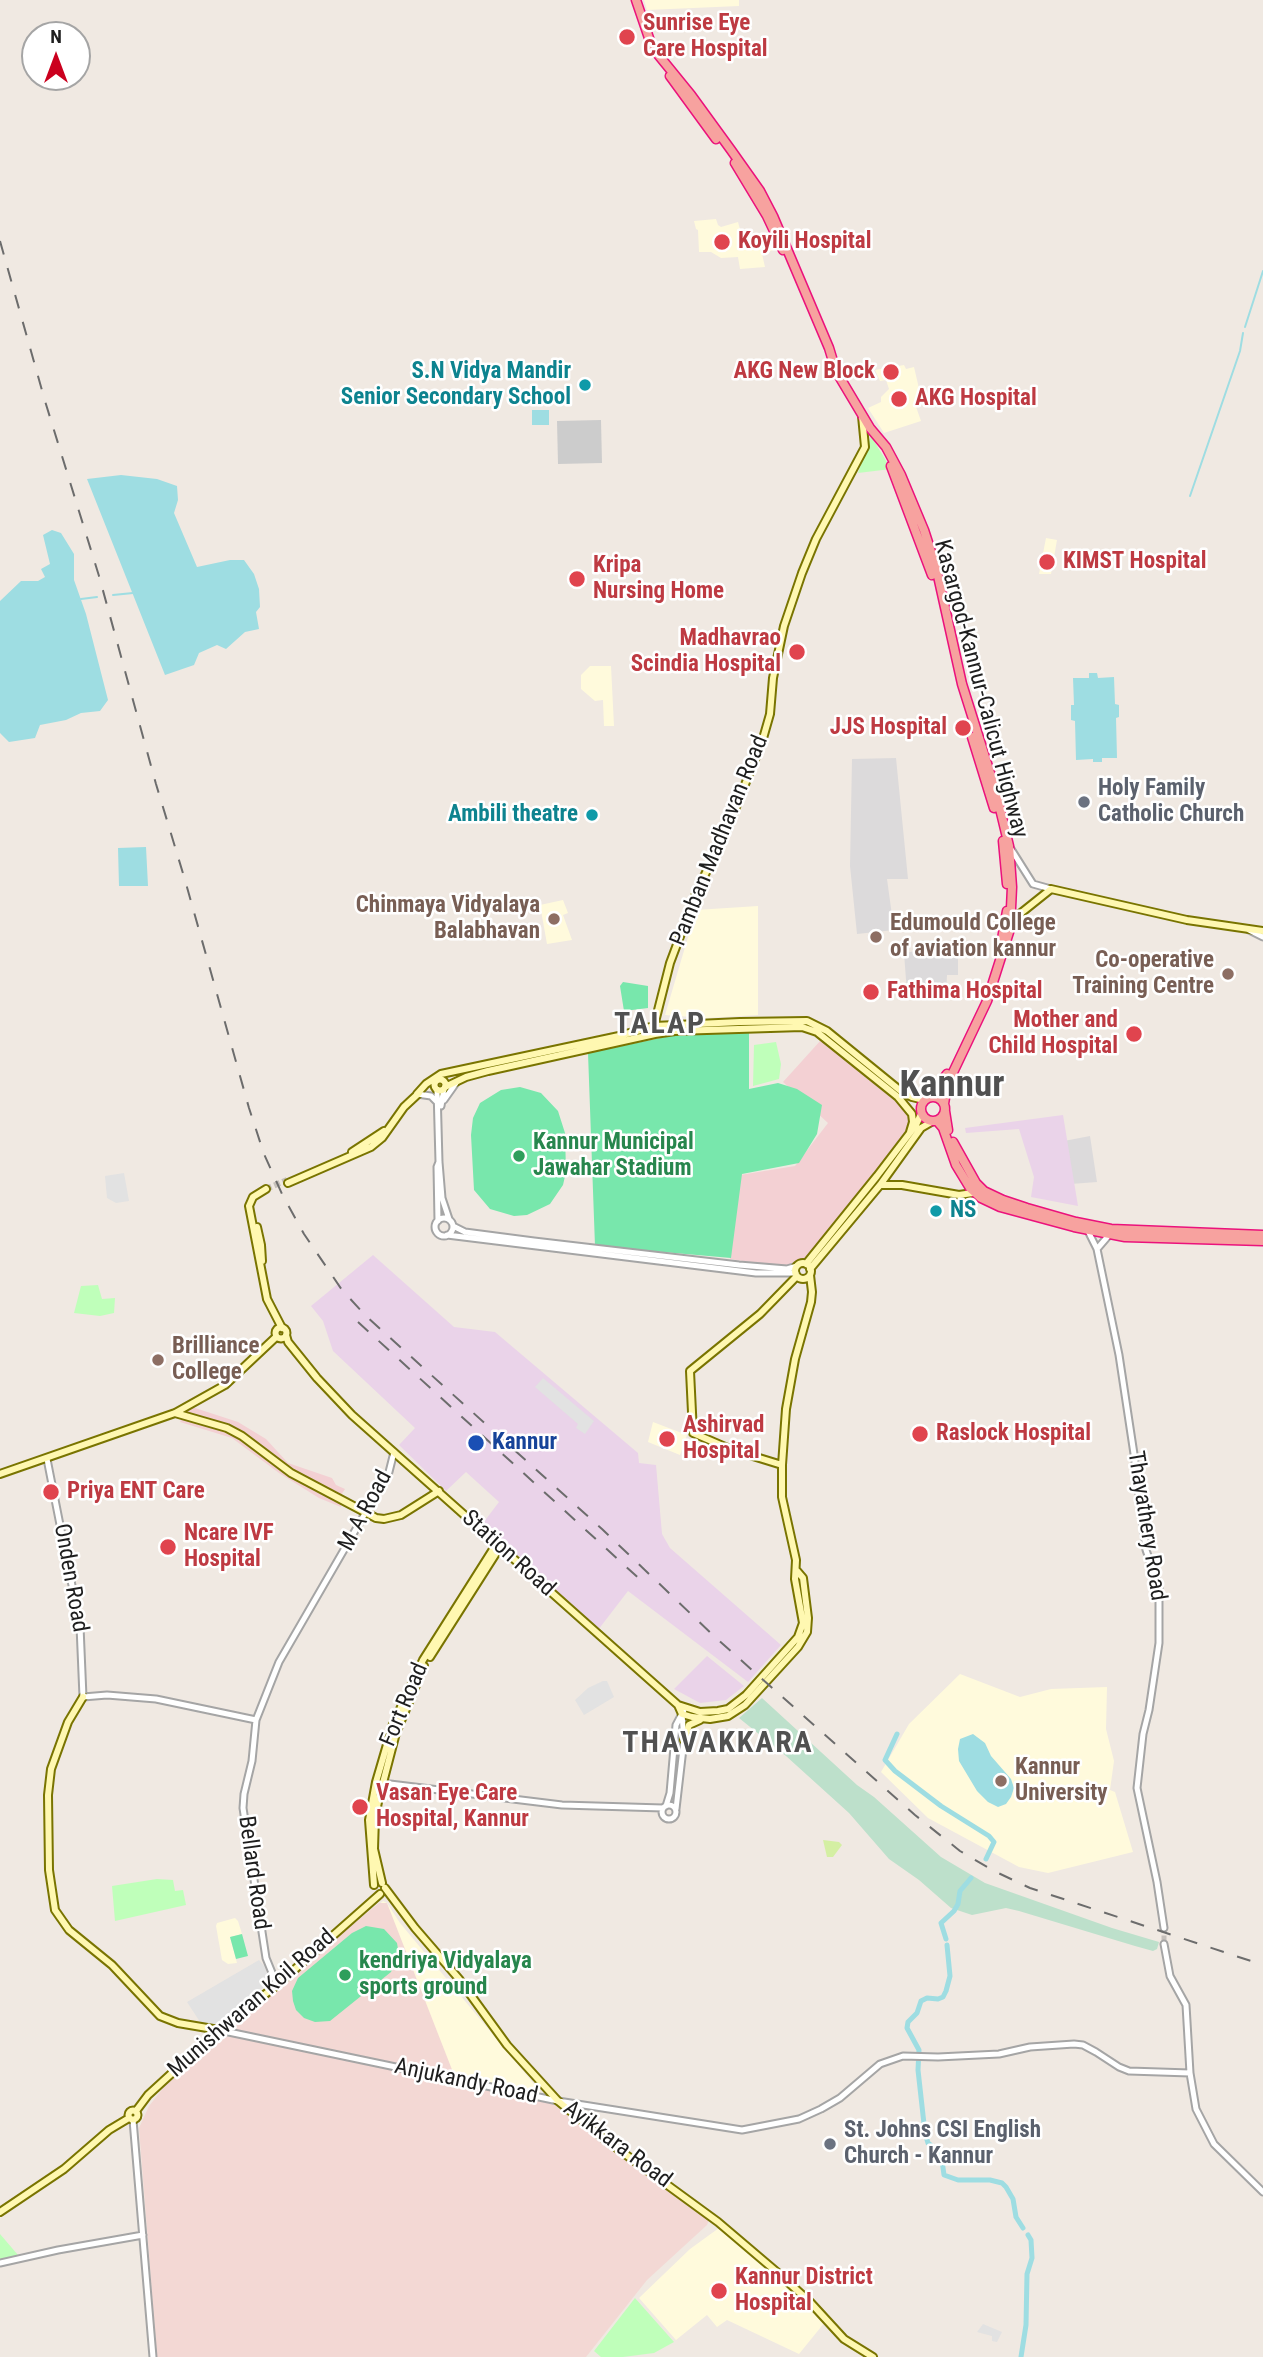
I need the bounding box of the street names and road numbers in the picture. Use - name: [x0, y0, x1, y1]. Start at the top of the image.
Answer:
- street label: Kasargod-Kannur-Calicut Highway: [927, 537, 1033, 841]
- street label: Pamban Madhavan Road: [665, 732, 775, 950]
- street label: Thayathery Road: [1121, 1449, 1171, 1603]
- street label: M A Road: [333, 1466, 399, 1556]
- street label: Station Road: [456, 1505, 560, 1603]
- street label: Onden Road: [47, 1522, 93, 1634]
- street label: Fort Road: [375, 1659, 435, 1751]
- street label: Bellard Road: [231, 1814, 275, 1932]
- street label: Munishwaran Koil Road: [163, 1924, 341, 2084]
- street label: Anjukandy Road: [392, 2053, 540, 2111]
- street label: Ayikkara Road: [557, 2095, 677, 2195]

